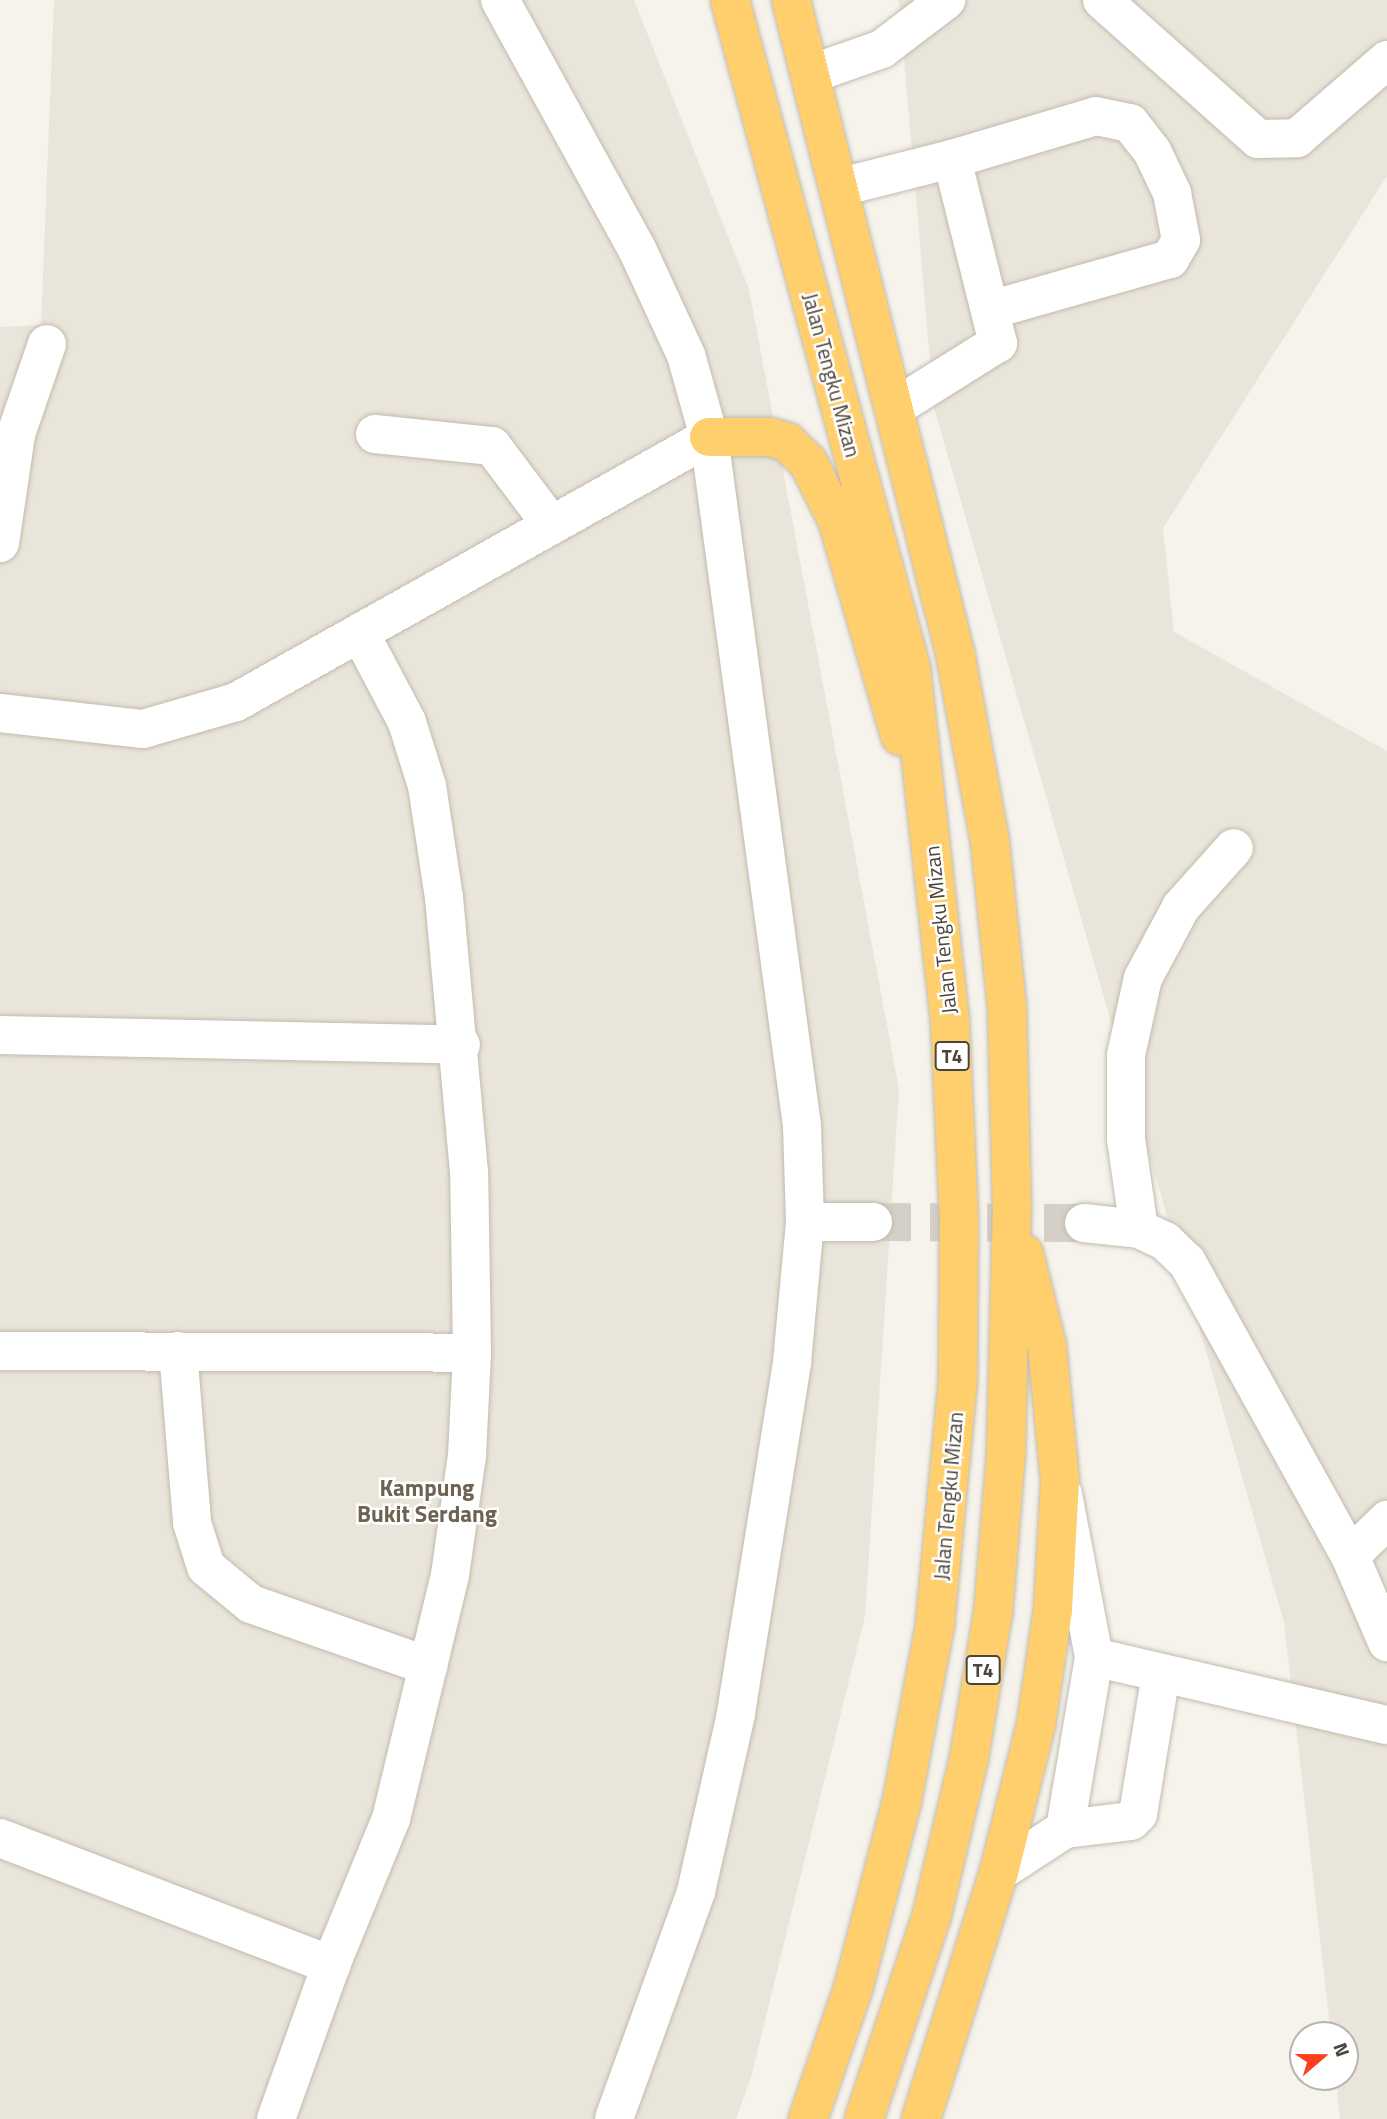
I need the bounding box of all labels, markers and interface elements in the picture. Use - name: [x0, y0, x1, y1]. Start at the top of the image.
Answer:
- street label: Jalan Tengku Mizan: [798, 290, 866, 460]
- street label: Jalan Tengku Mizan: [919, 845, 961, 1015]
- road number: T4: [934, 1040, 970, 1072]
- street label: Jalan Tengku Mizan: [928, 1411, 968, 1581]
- district label: Kampung Bukit Serdang: [357, 1474, 497, 1528]
- road number: T4: [965, 1654, 1000, 1686]
- north arrow: [1289, 2021, 1359, 2091]
- text: N: [1326, 2038, 1358, 2060]

